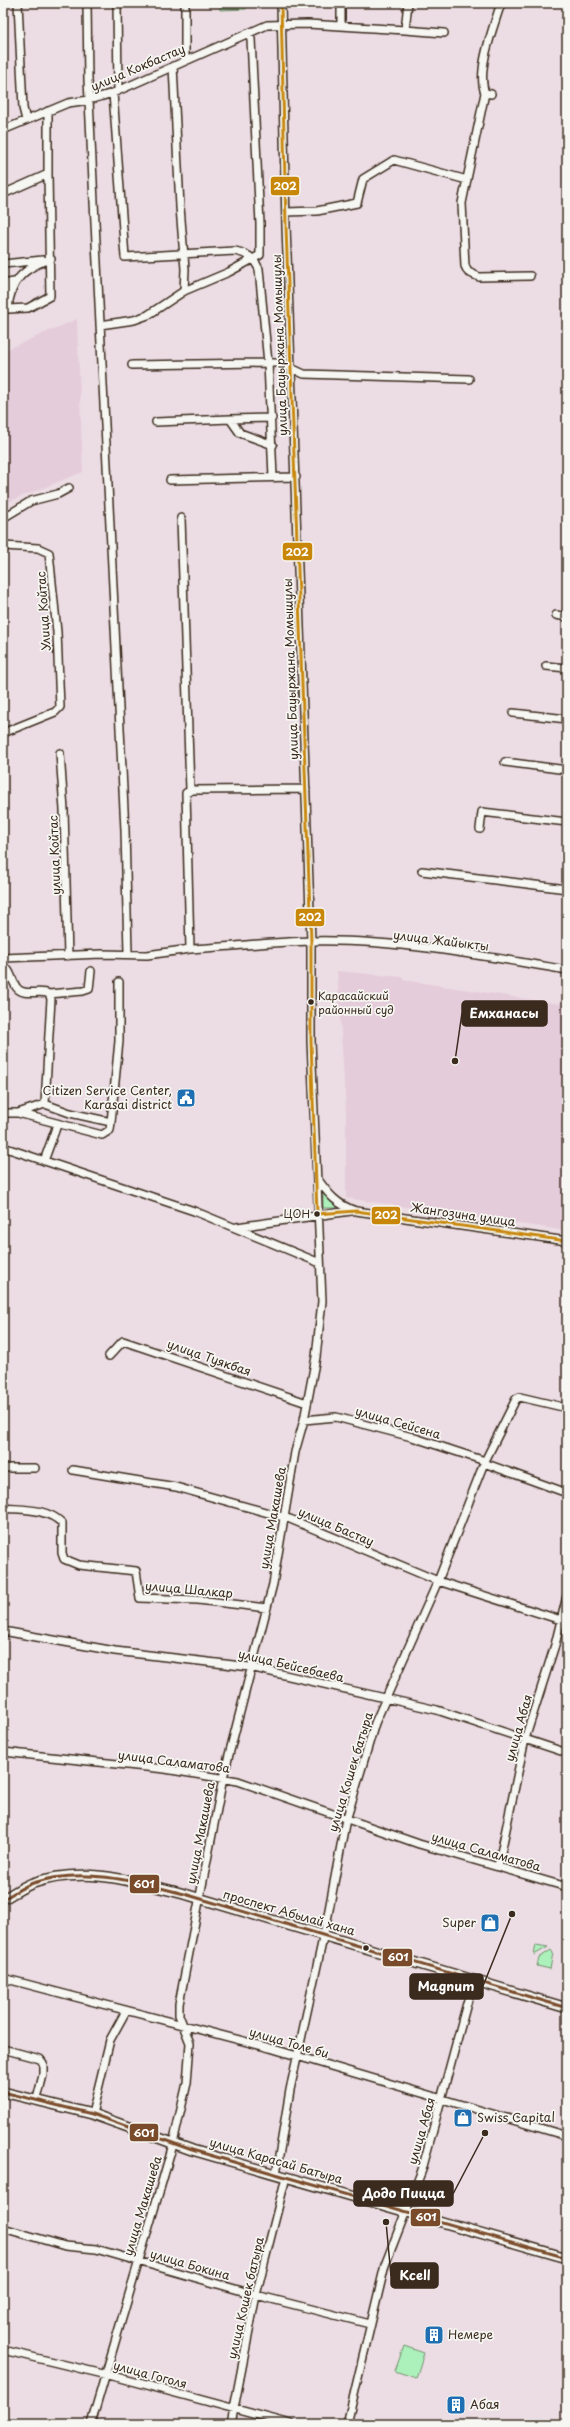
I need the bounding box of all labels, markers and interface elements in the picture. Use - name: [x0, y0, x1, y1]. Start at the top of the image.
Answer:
- street label: улица Кокбастау: [88, 39, 188, 95]
- line badge: 202: [270, 176, 300, 196]
- text: 202: [273, 177, 297, 194]
- street label: улица Бауыржана Момышулы: [267, 254, 291, 436]
- line badge: 202: [282, 542, 313, 561]
- text: 202: [285, 543, 309, 560]
- street label: Улица Койтас: [31, 571, 55, 652]
- street label: улица Бауыржана Момышулы: [278, 578, 302, 760]
- street label: улица Койтас: [44, 815, 64, 895]
- line badge: 202: [295, 908, 325, 927]
- text: 202: [298, 908, 322, 925]
- street label: улица Жайыкты: [392, 925, 490, 955]
- place label: Карасайский районный суд: [318, 987, 394, 1018]
- marker: Карасайский районный суд: [306, 997, 316, 1007]
- callout: Емханасы: [462, 1001, 547, 1026]
- text: Емханасы: [469, 1003, 539, 1022]
- place label: Citizen Service Center, Karasai district: [43, 1081, 172, 1113]
- public building icon: Citizen Service Center, Karasai district: [175, 1087, 197, 1109]
- street label: Жангозина улица: [409, 1198, 517, 1230]
- place label: ЦОН: [283, 1205, 310, 1222]
- line badge: 202: [371, 1206, 401, 1225]
- text: 202: [374, 1206, 398, 1223]
- marker: ЦОН: [312, 1209, 322, 1219]
- street label: улица Туякбая: [165, 1334, 254, 1380]
- street label: улица Сейсена: [353, 1401, 444, 1443]
- street label: улица Макашева: [254, 1465, 290, 1571]
- street label: улица Бастау: [296, 1502, 377, 1550]
- street label: улица Шалкар: [144, 1576, 234, 1602]
- street label: улица Бейсебаева: [236, 1644, 346, 1686]
- street label: улица Абая: [500, 1692, 536, 1763]
- street label: улица Кошек батыра: [323, 1709, 377, 1834]
- street label: улица Саламатова: [117, 1745, 232, 1777]
- street label: улица Макашева: [181, 1780, 219, 1886]
- street label: улица Саламатова: [430, 1827, 543, 1875]
- line badge: 601: [129, 1874, 160, 1894]
- text: 601: [133, 1875, 155, 1892]
- street label: проспект Абылай хана: [221, 1885, 358, 1940]
- shop icon: Super: [479, 1912, 501, 1934]
- place label: Super: [442, 1913, 477, 1931]
- unlabelled marker: [361, 1943, 371, 1953]
- line badge: 601: [382, 1948, 413, 1967]
- text: 601: [387, 1948, 409, 1965]
- callout: Magnum: [410, 1974, 483, 1999]
- text: Magnum: [418, 1976, 474, 1995]
- street label: улица Толе би: [247, 2022, 331, 2062]
- street label: улица Абая: [403, 2095, 439, 2166]
- shop icon: Swiss Capital: [452, 2107, 474, 2129]
- place label: Swiss Capital: [477, 2108, 555, 2126]
- line badge: 601: [129, 2123, 159, 2142]
- text: 601: [133, 2124, 155, 2141]
- street label: улица Карасай Батыра: [208, 2132, 346, 2188]
- street label: улица Макашева: [118, 2153, 166, 2258]
- callout: Додо Пицца: [354, 2181, 453, 2206]
- text: Додо Пицца: [362, 2183, 445, 2202]
- line badge: 601: [410, 2208, 441, 2227]
- text: 601: [415, 2208, 437, 2225]
- street label: улица Кошек батыра: [222, 2234, 268, 2361]
- street label: улица Бокина: [148, 2244, 233, 2284]
- callout: Kcell: [391, 2263, 438, 2288]
- text: Kcell: [400, 2265, 431, 2284]
- building icon: Немере: [423, 2324, 445, 2346]
- place label: Немере: [448, 2325, 494, 2343]
- street label: улица Гоголя: [111, 2356, 189, 2393]
- building icon: Абая: [445, 2394, 467, 2416]
- place label: Абая: [470, 2395, 500, 2413]

